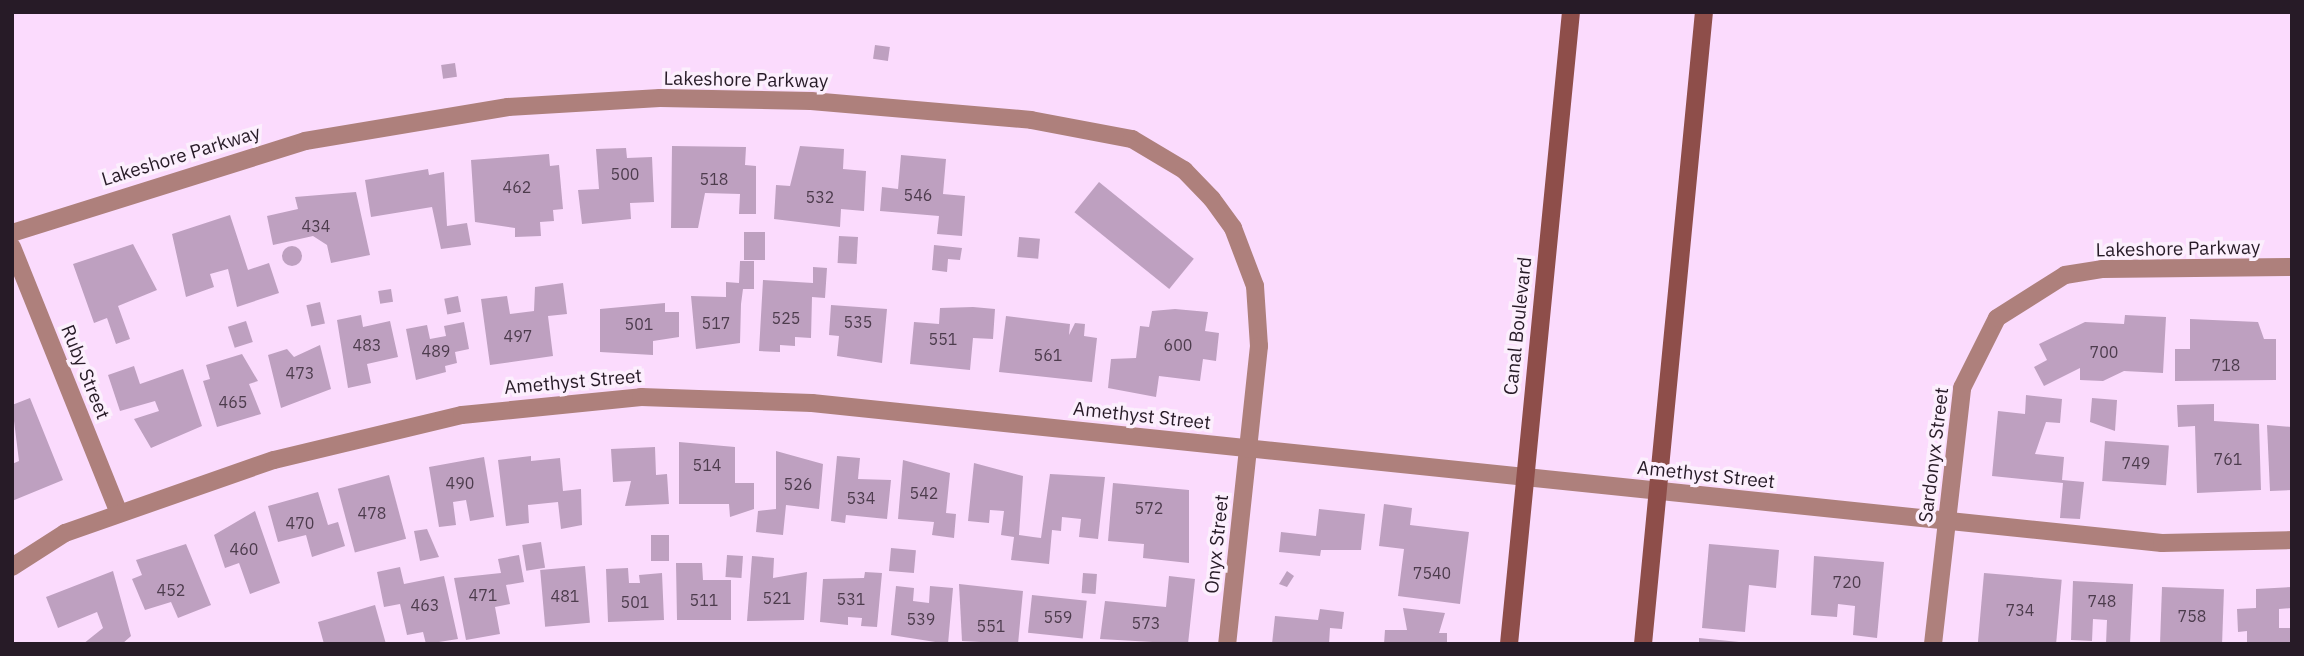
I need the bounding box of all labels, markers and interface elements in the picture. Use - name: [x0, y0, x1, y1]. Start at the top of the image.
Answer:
- street label: Lakeshore Parkway: [663, 67, 829, 93]
- street label: Lakeshore Parkway: [99, 121, 263, 191]
- house number: 500: [611, 164, 639, 184]
- house number: 518: [700, 169, 728, 189]
- house number: 462: [503, 177, 531, 197]
- house number: 546: [904, 185, 932, 205]
- house number: 532: [806, 187, 834, 207]
- house number: 434: [302, 216, 330, 236]
- street label: Lakeshore Parkway: [2095, 236, 2261, 262]
- street label: Canal Boulevard: [1499, 256, 1537, 396]
- house number: 525: [772, 308, 800, 328]
- house number: 535: [844, 312, 872, 332]
- house number: 517: [702, 313, 730, 333]
- house number: 501: [625, 314, 653, 334]
- street label: Ruby Street: [56, 321, 114, 423]
- house number: 497: [504, 326, 532, 346]
- house number: 551: [929, 329, 957, 349]
- house number: 483: [353, 335, 381, 355]
- house number: 600: [1164, 335, 1192, 355]
- house number: 489: [422, 341, 450, 361]
- house number: 700: [2090, 342, 2118, 362]
- house number: 561: [1034, 345, 1062, 365]
- house number: 718: [2212, 355, 2240, 375]
- house number: 473: [286, 363, 314, 383]
- street label: Amethyst Street: [503, 365, 643, 399]
- street label: Sardonyx Street: [1914, 386, 1954, 524]
- house number: 465: [219, 392, 247, 412]
- street label: Amethyst Street: [1072, 397, 1212, 435]
- house number: 761: [2214, 449, 2242, 469]
- house number: 749: [2122, 453, 2150, 473]
- house number: 514: [693, 455, 721, 475]
- street label: Amethyst Street: [1636, 456, 1776, 494]
- house number: 490: [446, 473, 474, 493]
- house number: 526: [784, 474, 812, 494]
- house number: 542: [910, 483, 938, 503]
- house number: 534: [847, 488, 875, 508]
- street label: Onyx Street: [1200, 493, 1234, 595]
- house number: 572: [1135, 498, 1163, 518]
- house number: 478: [358, 503, 386, 523]
- house number: 470: [286, 513, 314, 533]
- house number: 460: [230, 539, 258, 559]
- house number: 7540: [1413, 563, 1451, 583]
- house number: 720: [1833, 572, 1861, 592]
- house number: 452: [157, 580, 185, 600]
- house number: 471: [469, 585, 497, 605]
- house number: 481: [551, 586, 579, 606]
- house number: 521: [763, 588, 791, 608]
- house number: 531: [837, 589, 865, 609]
- house number: 511: [690, 590, 718, 610]
- house number: 748: [2088, 591, 2116, 611]
- house number: 501: [621, 592, 649, 612]
- house number: 463: [411, 595, 439, 615]
- house number: 734: [2006, 600, 2034, 620]
- house number: 758: [2178, 606, 2206, 626]
- house number: 559: [1044, 607, 1072, 627]
- house number: 539: [907, 609, 935, 629]
- house number: 573: [1132, 613, 1160, 633]
- house number: 551: [977, 616, 1005, 636]

